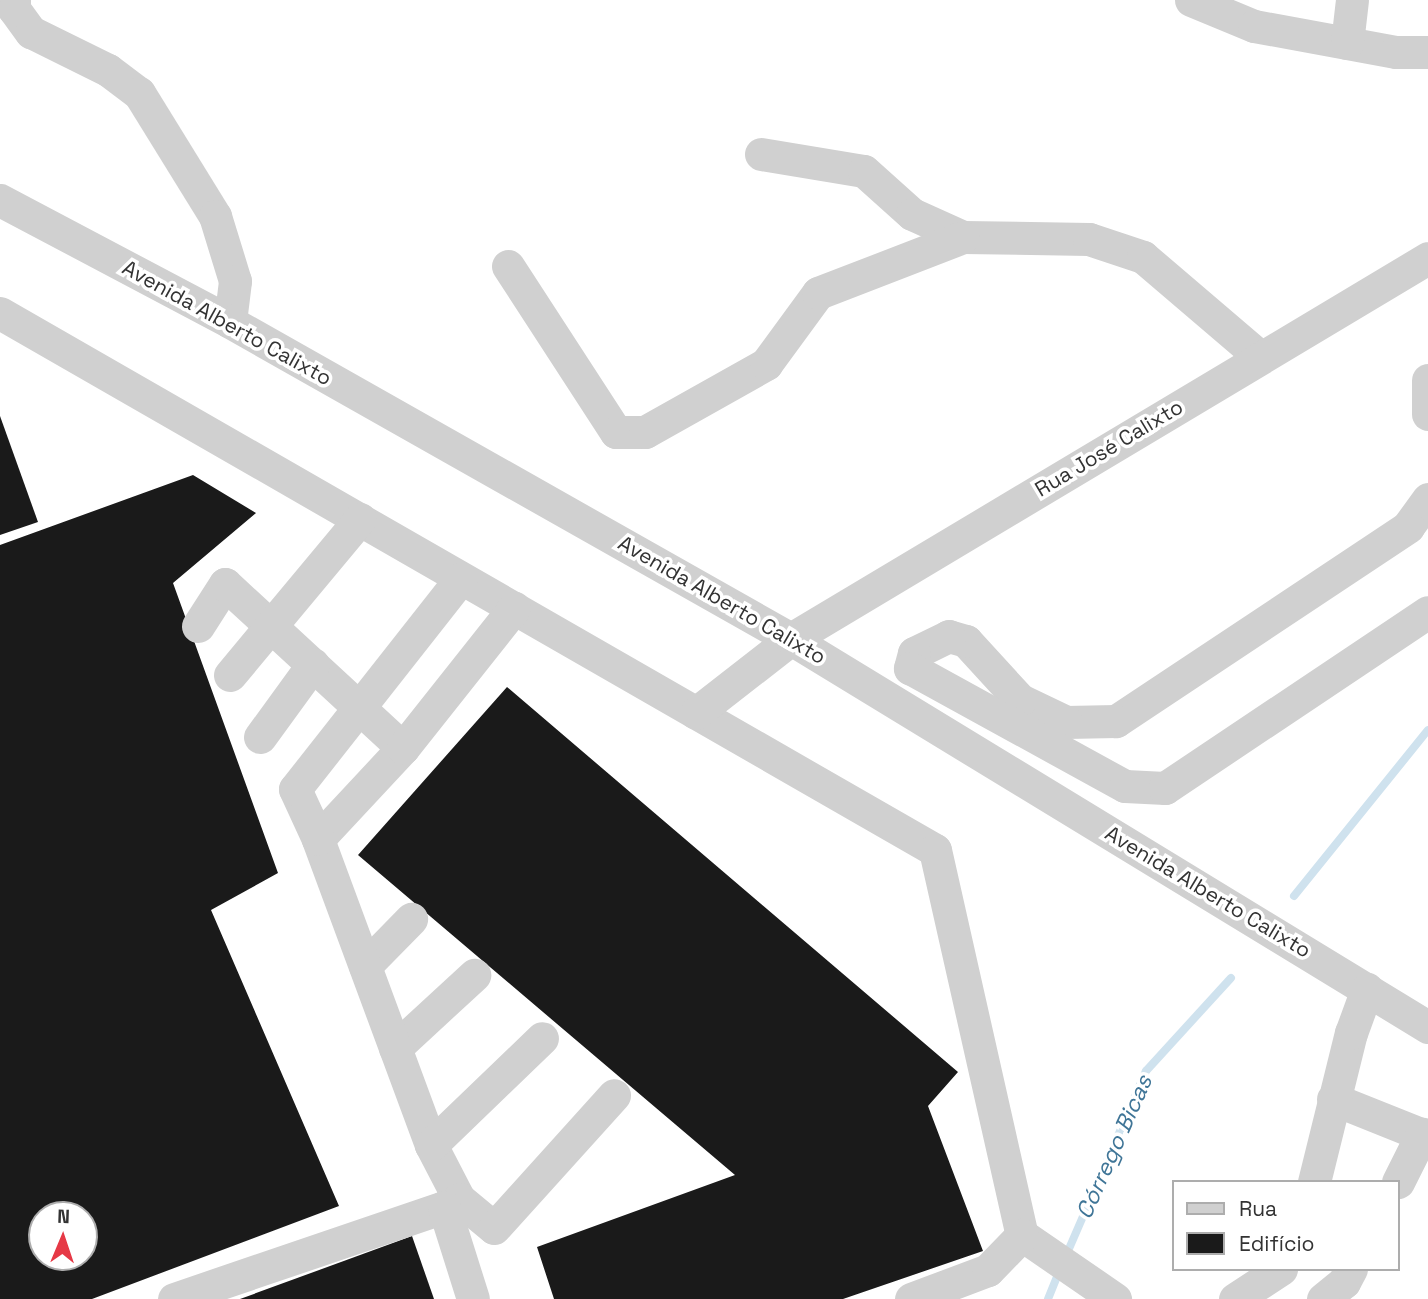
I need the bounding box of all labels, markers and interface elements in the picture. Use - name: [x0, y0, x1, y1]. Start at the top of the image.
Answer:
- street label: Avenida Alberto Calixto: [118, 255, 336, 391]
- street label: Rua José Calixto: [1031, 394, 1187, 502]
- street label: Avenida Alberto Calixto: [614, 530, 830, 670]
- street label: Avenida Alberto Calixto: [1101, 821, 1315, 963]
- water label: Córrego Bicas: [1070, 1071, 1158, 1223]
- legend: [1172, 1180, 1400, 1271]
- text: Rua: [1239, 1195, 1277, 1222]
- north arrow: [28, 1201, 98, 1271]
- text: N: [57, 1204, 70, 1229]
- text: Edifício: [1239, 1230, 1315, 1257]

